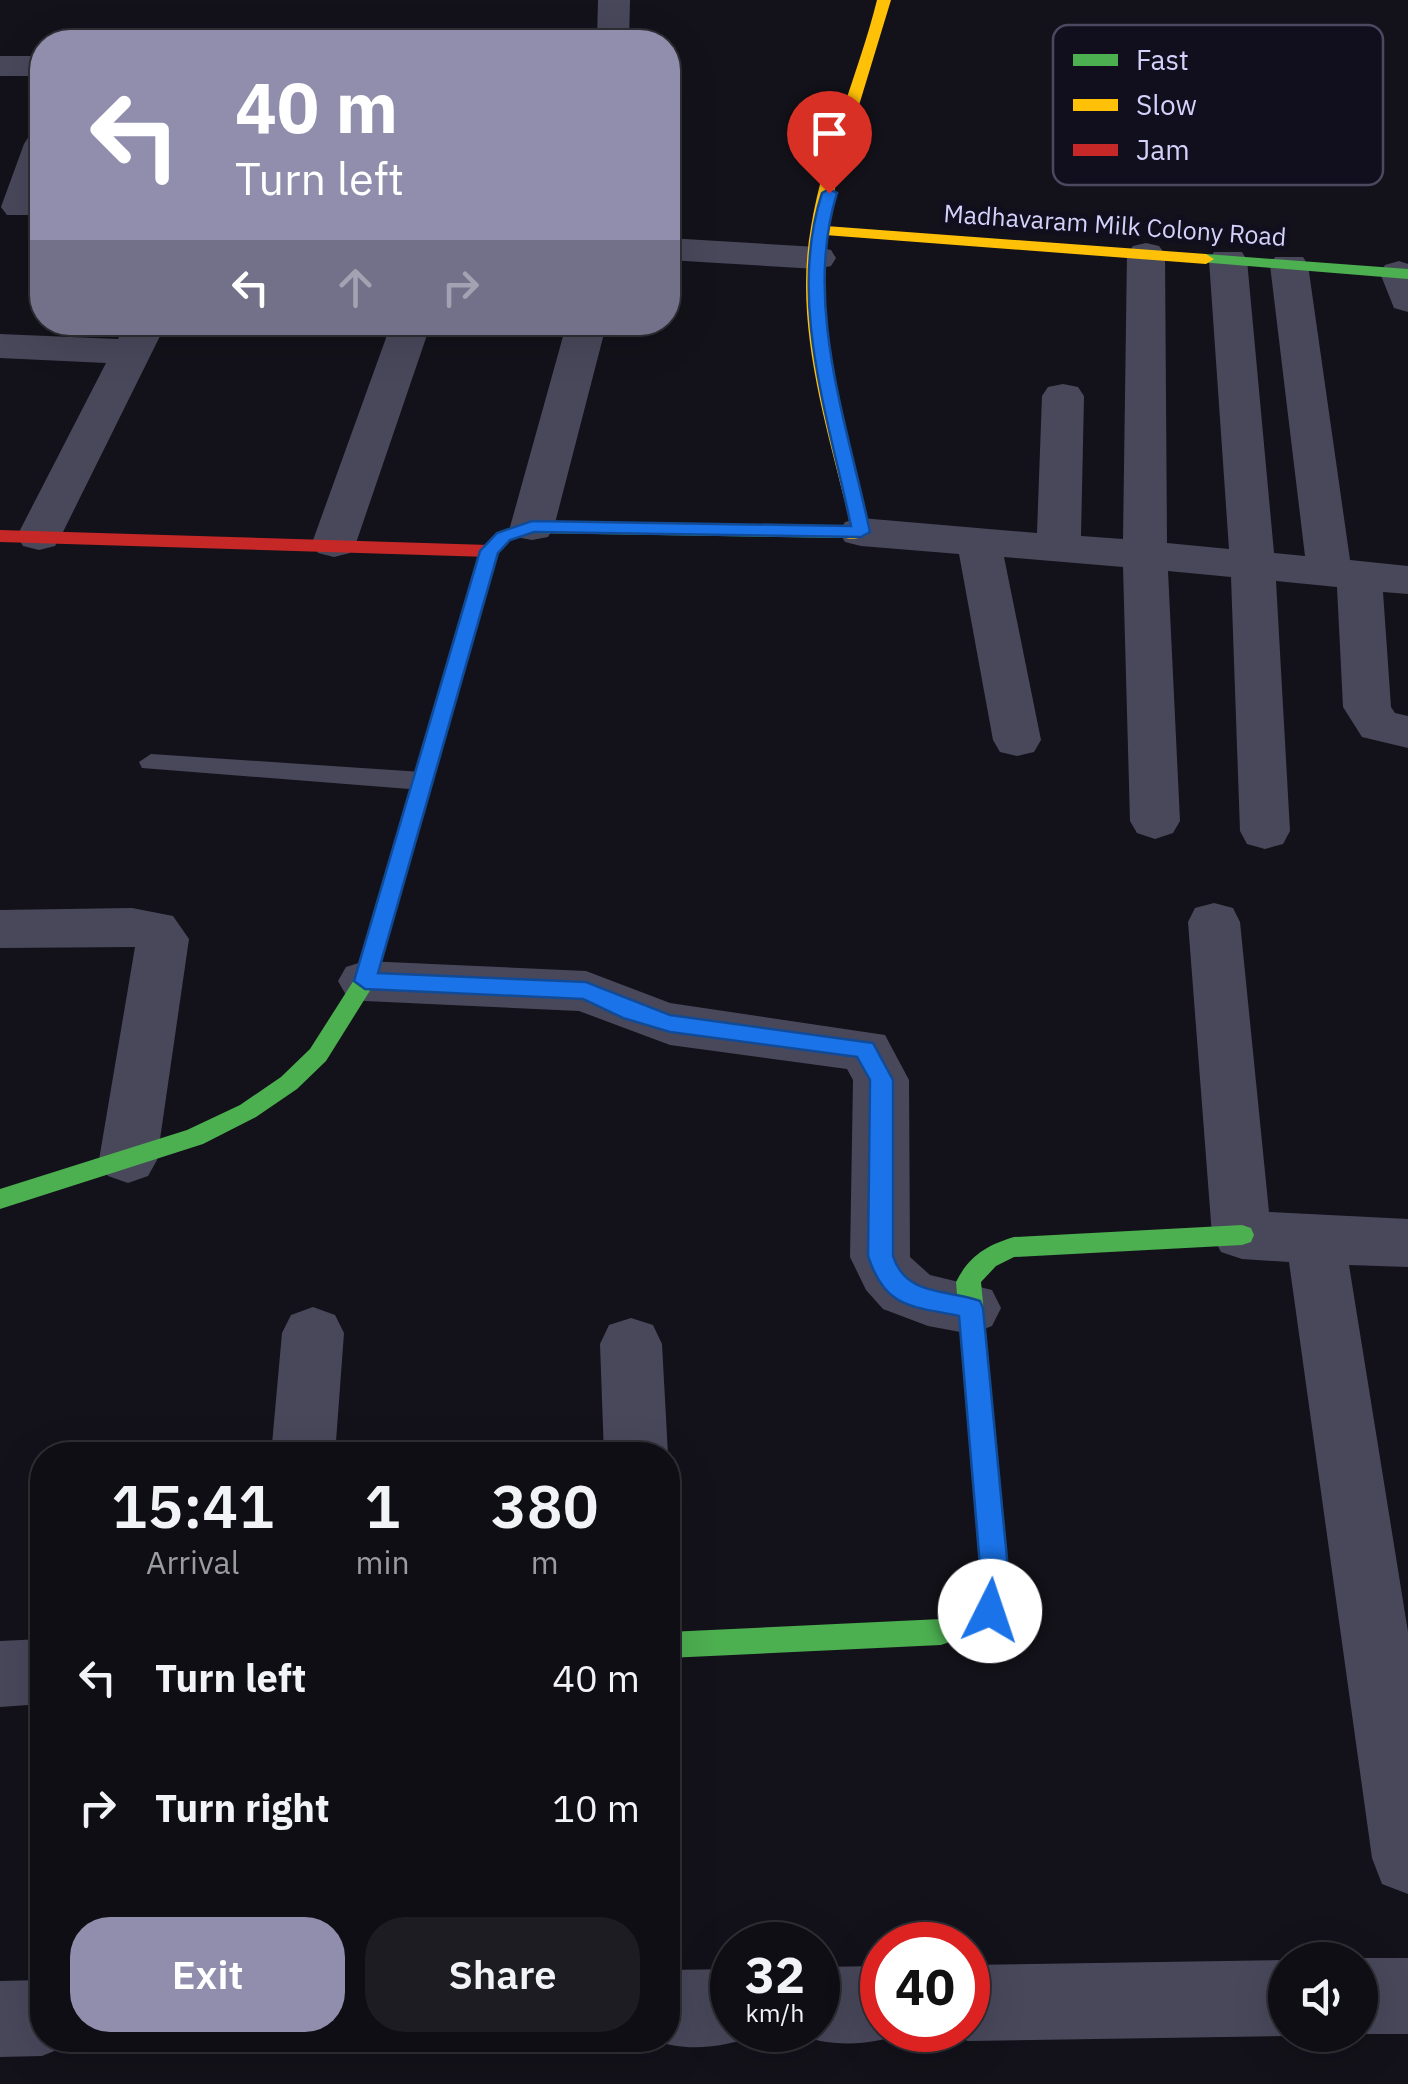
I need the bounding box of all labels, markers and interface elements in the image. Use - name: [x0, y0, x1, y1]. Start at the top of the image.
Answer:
- legend: [1053, 25, 1383, 185]
- text: Fast: [1136, 41, 1189, 78]
- text: 40 m: [235, 61, 398, 152]
- icon: left: [70, 70, 200, 200]
- text: Slow: [1136, 86, 1197, 123]
- pin: [787, 91, 872, 194]
- icon: arrive: [802, 106, 857, 161]
- text: Jam: [1136, 131, 1190, 168]
- text: Turn left: [235, 149, 404, 207]
- street label: Madhavaram Milk Colony Road: [942, 196, 1288, 253]
- icon: left: [223, 260, 278, 315]
- icon: ahead: [328, 260, 383, 315]
- icon: right: [433, 260, 488, 315]
- text: 15:41: [111, 1466, 274, 1545]
- text: 1: [365, 1466, 401, 1545]
- text: 380: [491, 1466, 599, 1545]
- text: Arrival: [146, 1541, 239, 1583]
- text: min: [355, 1541, 410, 1583]
- text: m: [531, 1541, 559, 1583]
- position arrow: [938, 1559, 1042, 1663]
- icon: left: [70, 1650, 125, 1705]
- text: Turn left: [155, 1653, 306, 1702]
- text: 40 m: [552, 1653, 640, 1702]
- icon: right: [70, 1780, 125, 1835]
- text: Turn right: [155, 1783, 330, 1832]
- text: 10 m: [552, 1783, 640, 1832]
- button: Exit: [70, 1917, 345, 2032]
- button: Share: [365, 1917, 640, 2032]
- speed limit sign: 40: [860, 1922, 990, 2052]
- text: 32: [745, 1942, 805, 2007]
- map controls: [1268, 1942, 1378, 2052]
- button: sound: [1268, 1942, 1378, 2052]
- text: km/h: [746, 1996, 804, 2029]

